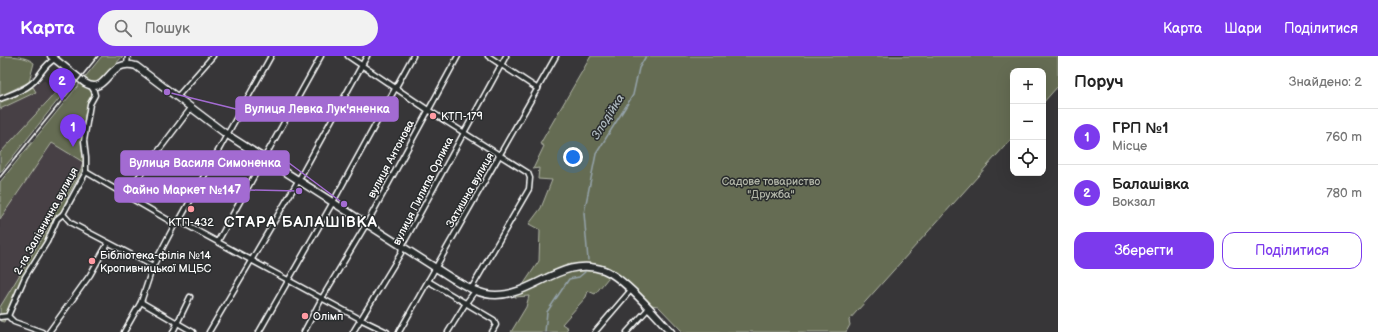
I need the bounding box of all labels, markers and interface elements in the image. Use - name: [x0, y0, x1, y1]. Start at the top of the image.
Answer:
- search box: [98, 10, 378, 46]
- text: Карта: [20, 17, 74, 40]
- icon: search: [112, 17, 134, 39]
- text: Пошук: [144, 19, 190, 38]
- text: Карта: [1163, 20, 1202, 37]
- text: Шари: [1224, 20, 1262, 37]
- text: Поділитися: [1284, 20, 1358, 37]
- pin: 2: [49, 68, 75, 101]
- map controls: [1010, 68, 1046, 176]
- button: +: [1010, 68, 1046, 104]
- text: Поруч: [1074, 72, 1124, 92]
- text: Знайдено: 2: [1289, 74, 1362, 90]
- water label: Злодійка: [588, 92, 628, 142]
- callout: Вулиця Левка Лук'яненка: [236, 97, 398, 121]
- text: Вулиця Левка Лук'яненка: [244, 102, 391, 117]
- button: −: [1010, 104, 1046, 140]
- place label: КТП-179: [441, 110, 483, 123]
- marker: КТП-179: [428, 111, 438, 121]
- pin: 1: [60, 114, 86, 147]
- street label: вулиця Антонова: [365, 117, 417, 200]
- text: ГРП №1: [1112, 119, 1168, 138]
- text: 1: [1084, 129, 1090, 145]
- text: 760 m: [1326, 129, 1362, 145]
- street label: вулиця Пилипа Орлика: [390, 134, 456, 247]
- text: Місце: [1112, 138, 1147, 154]
- button: locate: [1010, 140, 1046, 176]
- your location: [563, 147, 583, 167]
- street label: Затишна вулиця: [443, 150, 497, 230]
- callout: Вулиця Василя Симоненка: [121, 151, 289, 175]
- text: Вулиця Василя Симоненка: [129, 156, 282, 171]
- street label: 2-га Залізнична вулиця: [11, 165, 81, 277]
- park label: Садове товариство "Дружба": [722, 175, 820, 201]
- text: Балашівка: [1112, 175, 1189, 194]
- callout: Файно Маркет №147: [115, 178, 249, 202]
- text: Файно Маркет №147: [123, 183, 241, 198]
- text: 2: [1083, 185, 1091, 201]
- text: 780 m: [1326, 185, 1362, 201]
- text: Вокзал: [1112, 194, 1155, 210]
- marker: КТП-432: [186, 204, 196, 214]
- district label: СТАРА БАЛАШІВКА: [224, 213, 378, 232]
- place label: КТП-432: [168, 216, 214, 229]
- button: Зберегти: [1074, 232, 1214, 269]
- button: Поділитися: [1222, 232, 1362, 269]
- place label: Бібліотека-філія №14 Кропивницької МЦБС: [100, 249, 212, 275]
- marker: Бібліотека-філія №14 Кропивницької МЦБС: [87, 256, 97, 266]
- place label: Олімп: [313, 310, 343, 323]
- marker: Олімп: [300, 311, 310, 321]

